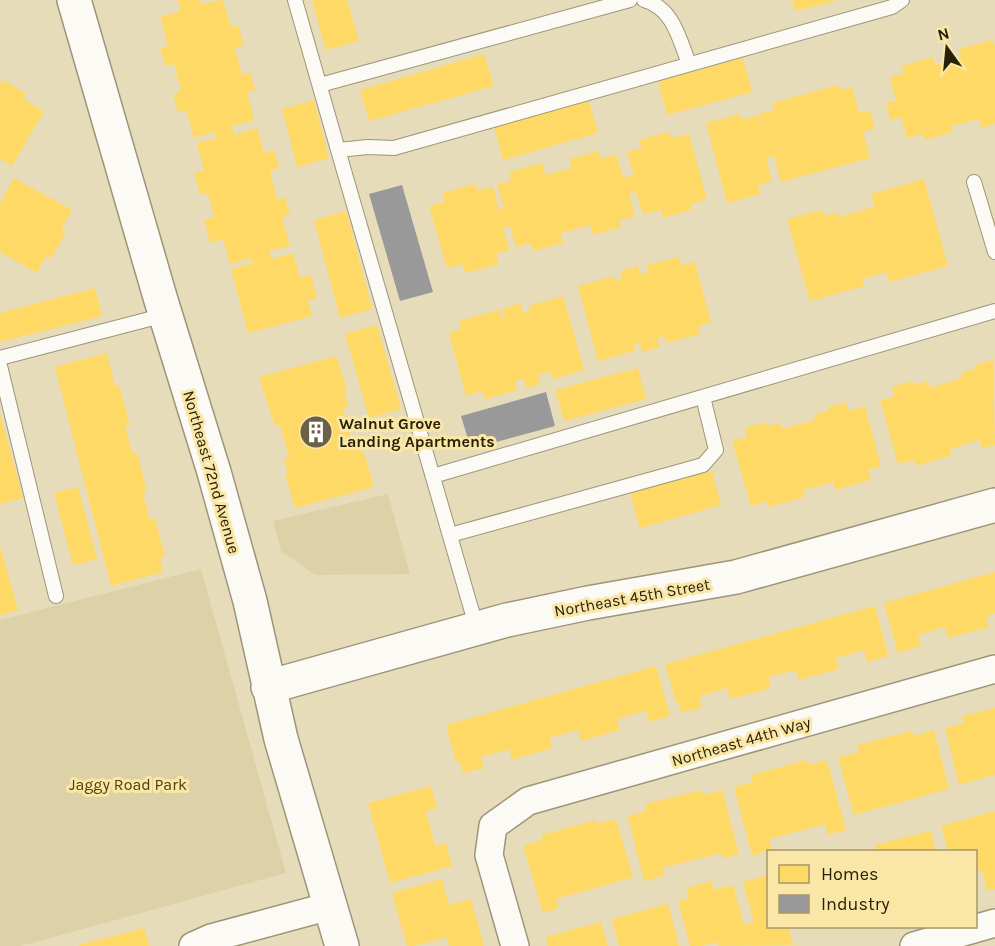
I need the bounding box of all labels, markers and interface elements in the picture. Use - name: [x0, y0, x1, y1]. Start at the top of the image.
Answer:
- north arrow: [917, 18, 977, 78]
- text: N: [935, 23, 951, 45]
- street label: Northeast 72nd Avenue: [179, 388, 244, 556]
- building icon: Walnut Grove Landing Apartments: [298, 414, 334, 450]
- place label: Walnut Grove Landing Apartments: [339, 414, 495, 451]
- street label: Northeast 45th Street: [553, 574, 711, 621]
- street label: Northeast 44th Way: [669, 712, 813, 770]
- park label: Jaggy Road Park: [69, 775, 187, 794]
- legend: [767, 850, 977, 928]
- text: Homes: [821, 863, 878, 885]
- text: Industry: [821, 893, 890, 915]

